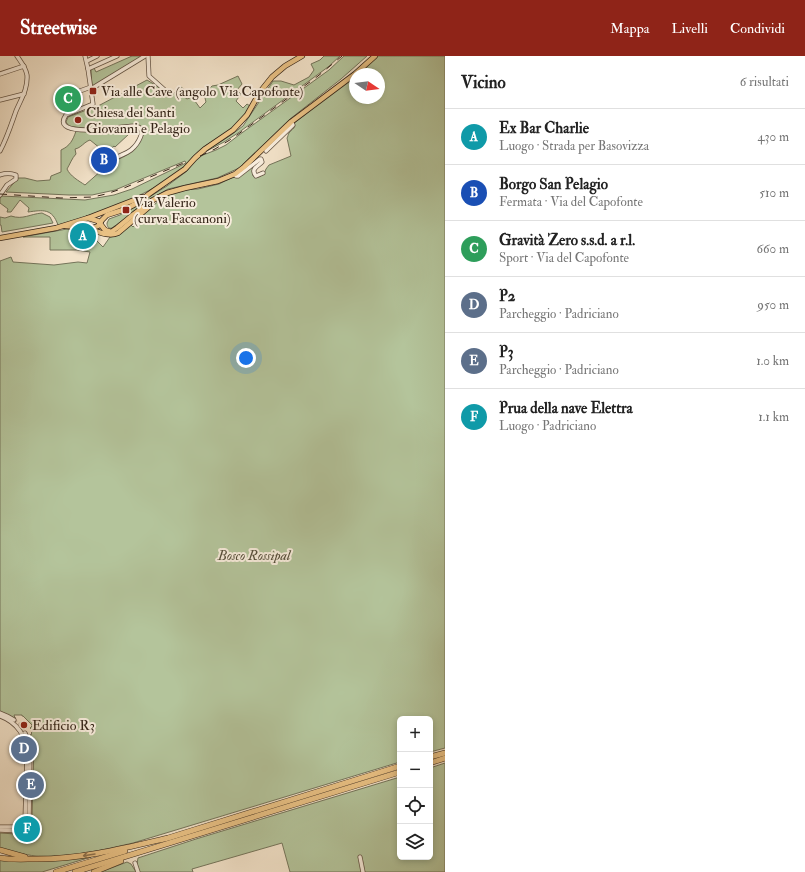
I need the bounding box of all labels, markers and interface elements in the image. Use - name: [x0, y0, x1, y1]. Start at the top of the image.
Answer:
- text: Streetwise: [20, 16, 97, 40]
- text: Mappa: [610, 20, 649, 37]
- text: Livelli: [671, 20, 708, 37]
- text: Condividi: [730, 20, 785, 37]
- north arrow: [349, 68, 385, 104]
- text: Vicino: [461, 72, 506, 93]
- text: 6 risultati: [740, 74, 789, 90]
- place label: Via alle Cave (angolo Via Capofonte): [101, 83, 304, 101]
- pin: C: [55, 84, 81, 114]
- marker: Via alle Cave (angolo Via Capofonte): [88, 86, 98, 96]
- place label: Chiesa dei Santi Giovanni e Pelagio: [86, 104, 190, 137]
- marker: Chiesa dei Santi Giovanni e Pelagio: [73, 115, 83, 125]
- text: Ex Bar Charlie: [499, 119, 589, 138]
- text: A: [470, 129, 478, 145]
- text: 430 m: [758, 129, 789, 145]
- text: Luogo · Strada per Basovizza: [499, 138, 649, 154]
- pin: B: [91, 145, 117, 175]
- text: Borgo San Pelagio: [499, 175, 608, 194]
- text: B: [470, 185, 478, 201]
- text: 510 m: [759, 185, 789, 201]
- place label: Via Valerio (curva Faccanoni): [134, 194, 231, 227]
- text: Fermata · Via del Capofonte: [499, 194, 643, 210]
- marker: Via Valerio (curva Faccanoni): [121, 205, 131, 215]
- pin: A: [70, 221, 96, 251]
- text: Gravità Zero s.s.d. a r.l.: [499, 231, 635, 250]
- text: C: [469, 241, 479, 257]
- text: 660 m: [756, 241, 789, 257]
- text: Sport · Via del Capofonte: [499, 250, 629, 266]
- text: P2: [499, 287, 515, 306]
- text: D: [469, 297, 479, 313]
- text: 950 m: [757, 297, 789, 313]
- text: Parcheggio · Padriciano: [499, 306, 619, 322]
- text: P3: [499, 343, 514, 362]
- your location: [236, 348, 256, 368]
- text: E: [469, 353, 479, 369]
- text: 1.0 km: [756, 353, 789, 369]
- text: Parcheggio · Padriciano: [499, 362, 619, 378]
- text: Prua della nave Elettra: [499, 399, 633, 418]
- text: F: [470, 409, 478, 425]
- text: 1.1 km: [758, 409, 789, 425]
- text: Luogo · Padriciano: [499, 418, 596, 434]
- park label: Bosco Rossipal: [217, 547, 292, 564]
- map controls: [397, 716, 433, 860]
- button: +: [397, 716, 433, 752]
- place label: Edificio R3: [32, 717, 95, 734]
- marker: Edificio R3: [19, 720, 29, 730]
- pin: D: [11, 734, 37, 764]
- button: −: [397, 752, 433, 788]
- pin: E: [18, 770, 44, 800]
- button: locate: [397, 788, 433, 824]
- pin: F: [14, 814, 40, 844]
- button: layers: [397, 824, 433, 860]
- one-way arrow: [83, 851, 96, 859]

